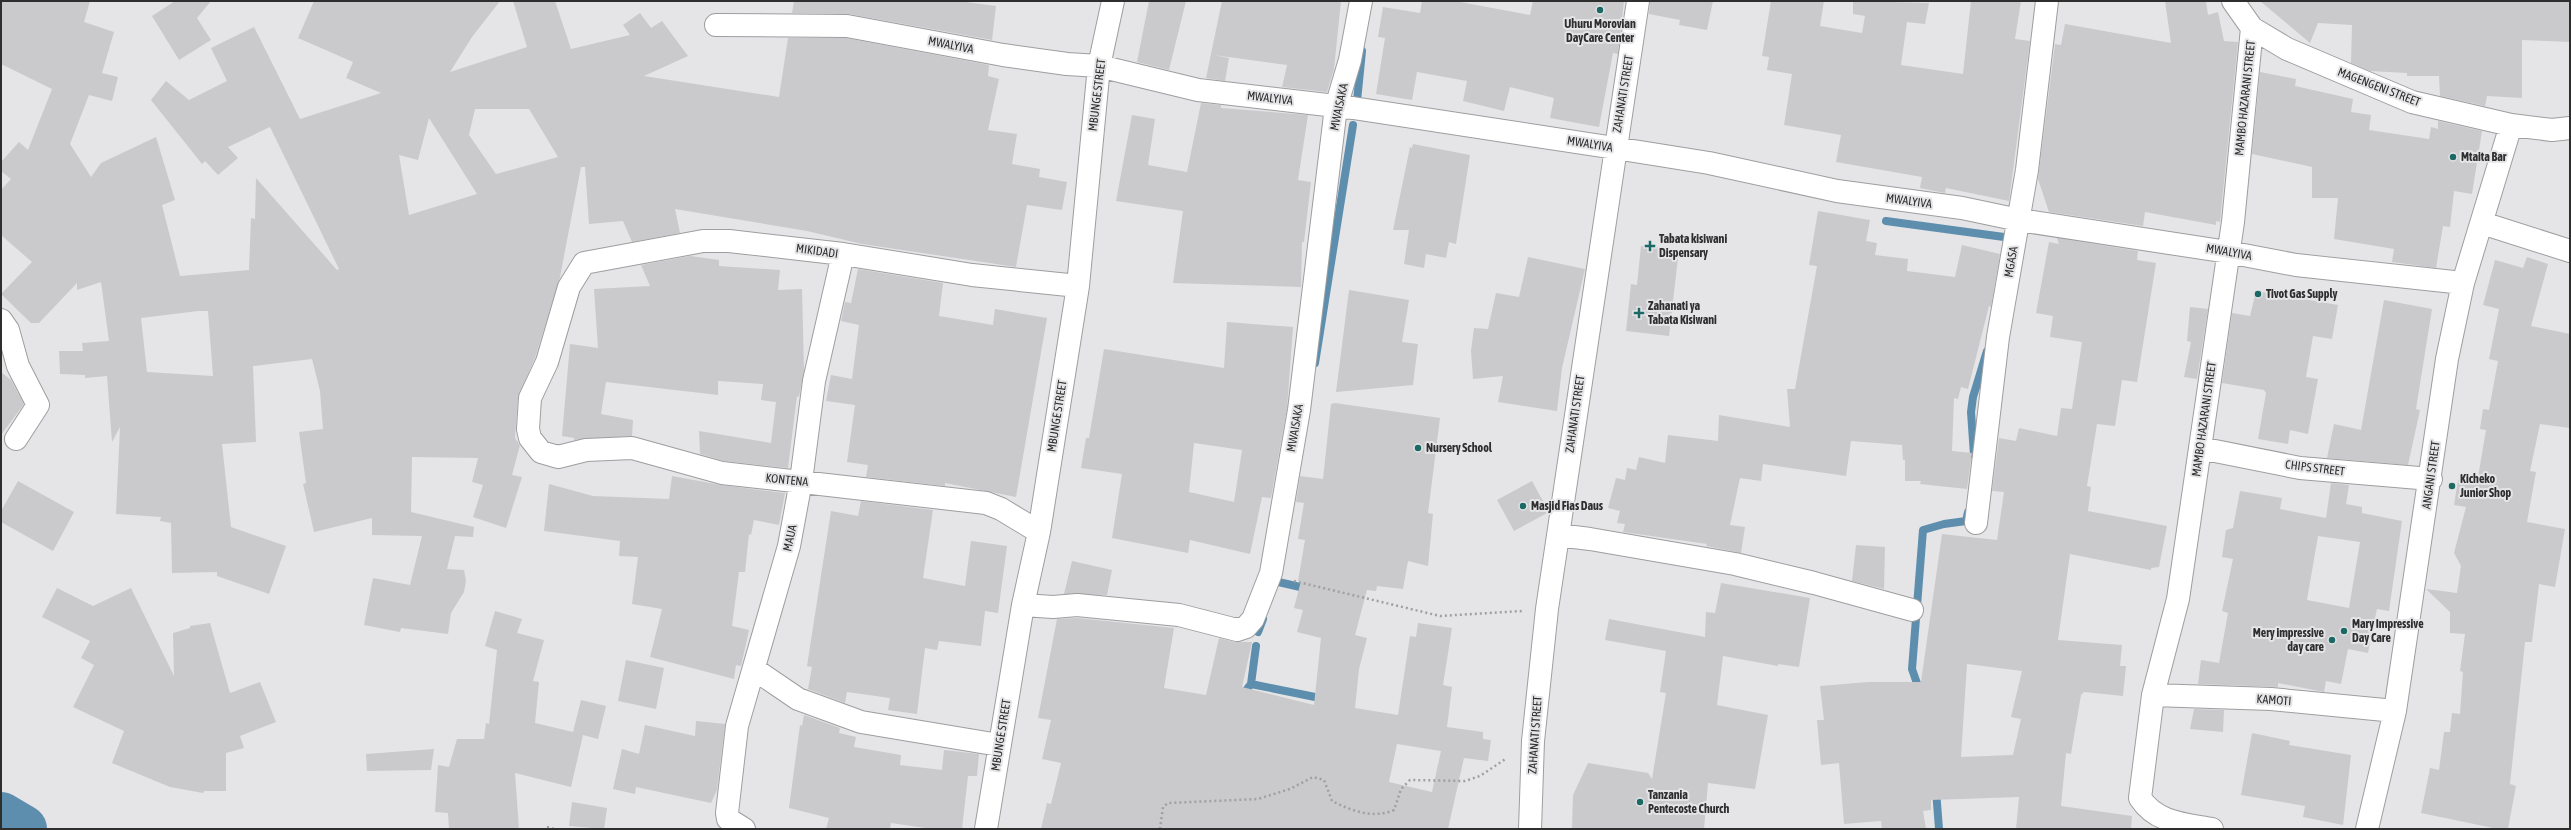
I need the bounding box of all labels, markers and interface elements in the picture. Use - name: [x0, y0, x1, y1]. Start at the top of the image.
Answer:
- marker: Uhuru Morovian DayCare Center: [1595, 5, 1605, 15]
- place label: Uhuru Morovian DayCare Center: [1564, 17, 1636, 45]
- street label: MWALYIVA: [927, 34, 975, 56]
- street label: MAMBO HAZARANI STREET: [2232, 39, 2258, 156]
- street label: ZAHANATI STREET: [1610, 53, 1636, 134]
- street label: MBUNGE STREET: [1086, 57, 1108, 132]
- street label: MAGENGENI STREET: [2336, 65, 2423, 109]
- street label: MWAISAKA: [1327, 82, 1351, 132]
- street label: MWALYIVA: [1246, 88, 1294, 108]
- street label: MWALYIVA: [1566, 133, 1614, 155]
- place label: Mtaita Bar: [2461, 150, 2507, 164]
- marker: Mtaita Bar: [2448, 152, 2458, 162]
- street label: MWALYIVA: [1885, 191, 1933, 211]
- place label: Tabata kisiwani Dispensary: [1659, 232, 1727, 260]
- marker: Tabata kisiwani Dispensary: [1644, 240, 1656, 252]
- street label: MIKIDADI: [795, 241, 839, 261]
- street label: MWALYIVA: [2205, 241, 2253, 263]
- street label: MGASA: [2001, 245, 2021, 279]
- place label: Tivot Gas Supply: [2266, 287, 2337, 301]
- marker: Tivot Gas Supply: [2253, 289, 2263, 299]
- place label: Zahanati ya Tabata Kisiwani: [1648, 299, 1717, 327]
- marker: Zahanati ya Tabata Kisiwani: [1633, 307, 1645, 319]
- street label: MAMBO HAZARANI STREET: [2189, 360, 2219, 477]
- street label: ZAHANATI STREET: [1563, 373, 1587, 454]
- street label: MBUNGE STREET: [1044, 378, 1070, 453]
- street label: MWAISAKA: [1284, 403, 1306, 453]
- street label: ANGANI STREET: [2419, 439, 2443, 510]
- place label: Nursery School: [1426, 441, 1493, 455]
- marker: Nursery School: [1413, 443, 1423, 453]
- street label: CHIPS STREET: [2284, 457, 2346, 479]
- street label: KONTENA: [765, 471, 809, 489]
- place label: Kicheko Junior Shop: [2459, 472, 2512, 500]
- marker: Kicheko Junior Shop: [2447, 481, 2457, 491]
- place label: Masjid Fias Daus: [1531, 499, 1604, 513]
- marker: Masjid Fias Daus: [1518, 501, 1528, 511]
- street label: MAUA: [780, 523, 800, 553]
- place label: Mary Impressive Day Care: [2352, 617, 2424, 645]
- place label: Mery impressive day care: [2253, 626, 2325, 654]
- marker: Mary Impressive Day Care: [2339, 626, 2349, 636]
- marker: Mery impressive day care: [2327, 635, 2337, 645]
- street label: KAMOTI: [2256, 692, 2292, 708]
- street label: ZAHANATI STREET: [1525, 695, 1545, 775]
- street label: MBUNGE STREET: [988, 697, 1014, 772]
- place label: Tanzania Pentecoste Church: [1648, 788, 1729, 816]
- marker: Tanzania Pentecoste Church: [1635, 797, 1645, 807]

